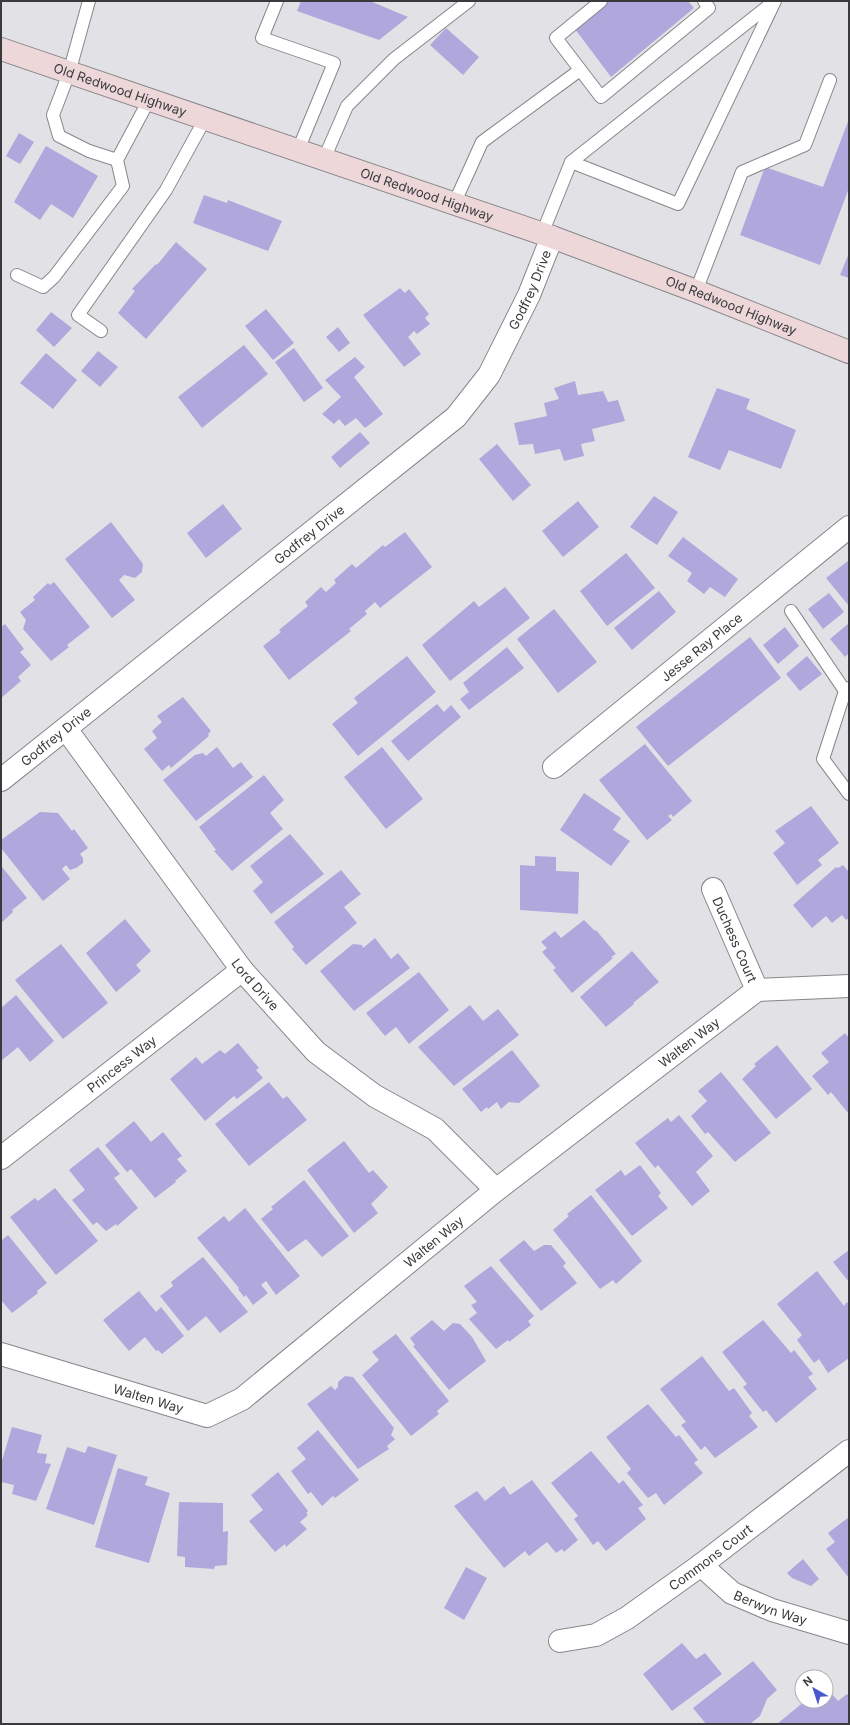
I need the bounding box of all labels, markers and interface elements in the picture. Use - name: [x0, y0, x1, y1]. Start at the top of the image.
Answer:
- street label: Old Redwood Highway: [52, 60, 189, 120]
- street label: Old Redwood Highway: [358, 164, 496, 224]
- street label: Godfrey Drive: [505, 248, 554, 332]
- street label: Old Redwood Highway: [663, 272, 799, 338]
- street label: Godfrey Drive: [271, 501, 347, 567]
- street label: Jesse Ray Place: [657, 609, 745, 685]
- street label: Godfrey Drive: [17, 703, 94, 769]
- street label: Duchess Court: [709, 894, 761, 985]
- street label: Lord Drive: [228, 955, 282, 1014]
- street label: Walten Way: [655, 1014, 723, 1071]
- street label: Princess Way: [84, 1032, 159, 1096]
- street label: Walten Way: [400, 1212, 467, 1271]
- street label: Walten Way: [111, 1380, 185, 1416]
- street label: Commons Court: [665, 1521, 755, 1594]
- street label: Berwyn Way: [731, 1587, 809, 1628]
- north arrow: [794, 1669, 834, 1709]
- text: N: [800, 1673, 815, 1689]

